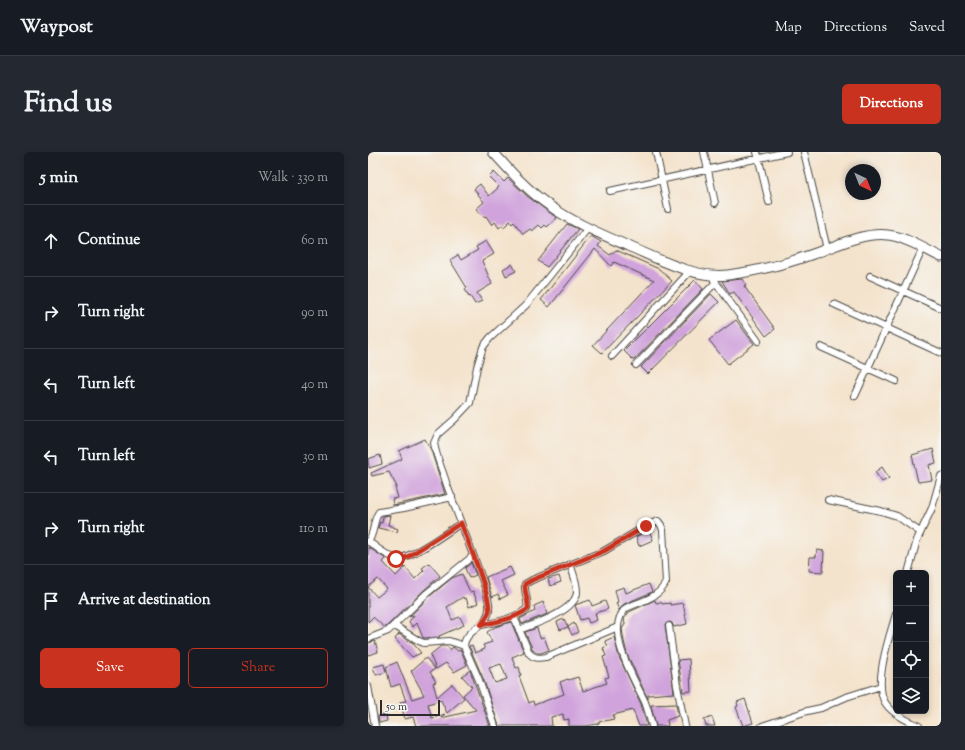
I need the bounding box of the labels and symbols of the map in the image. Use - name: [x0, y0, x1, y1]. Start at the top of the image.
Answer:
- north arrow: [845, 164, 881, 200]
- route end: [637, 517, 655, 535]
- route start: [387, 550, 405, 568]
- scale bar: [380, 698, 440, 717]

